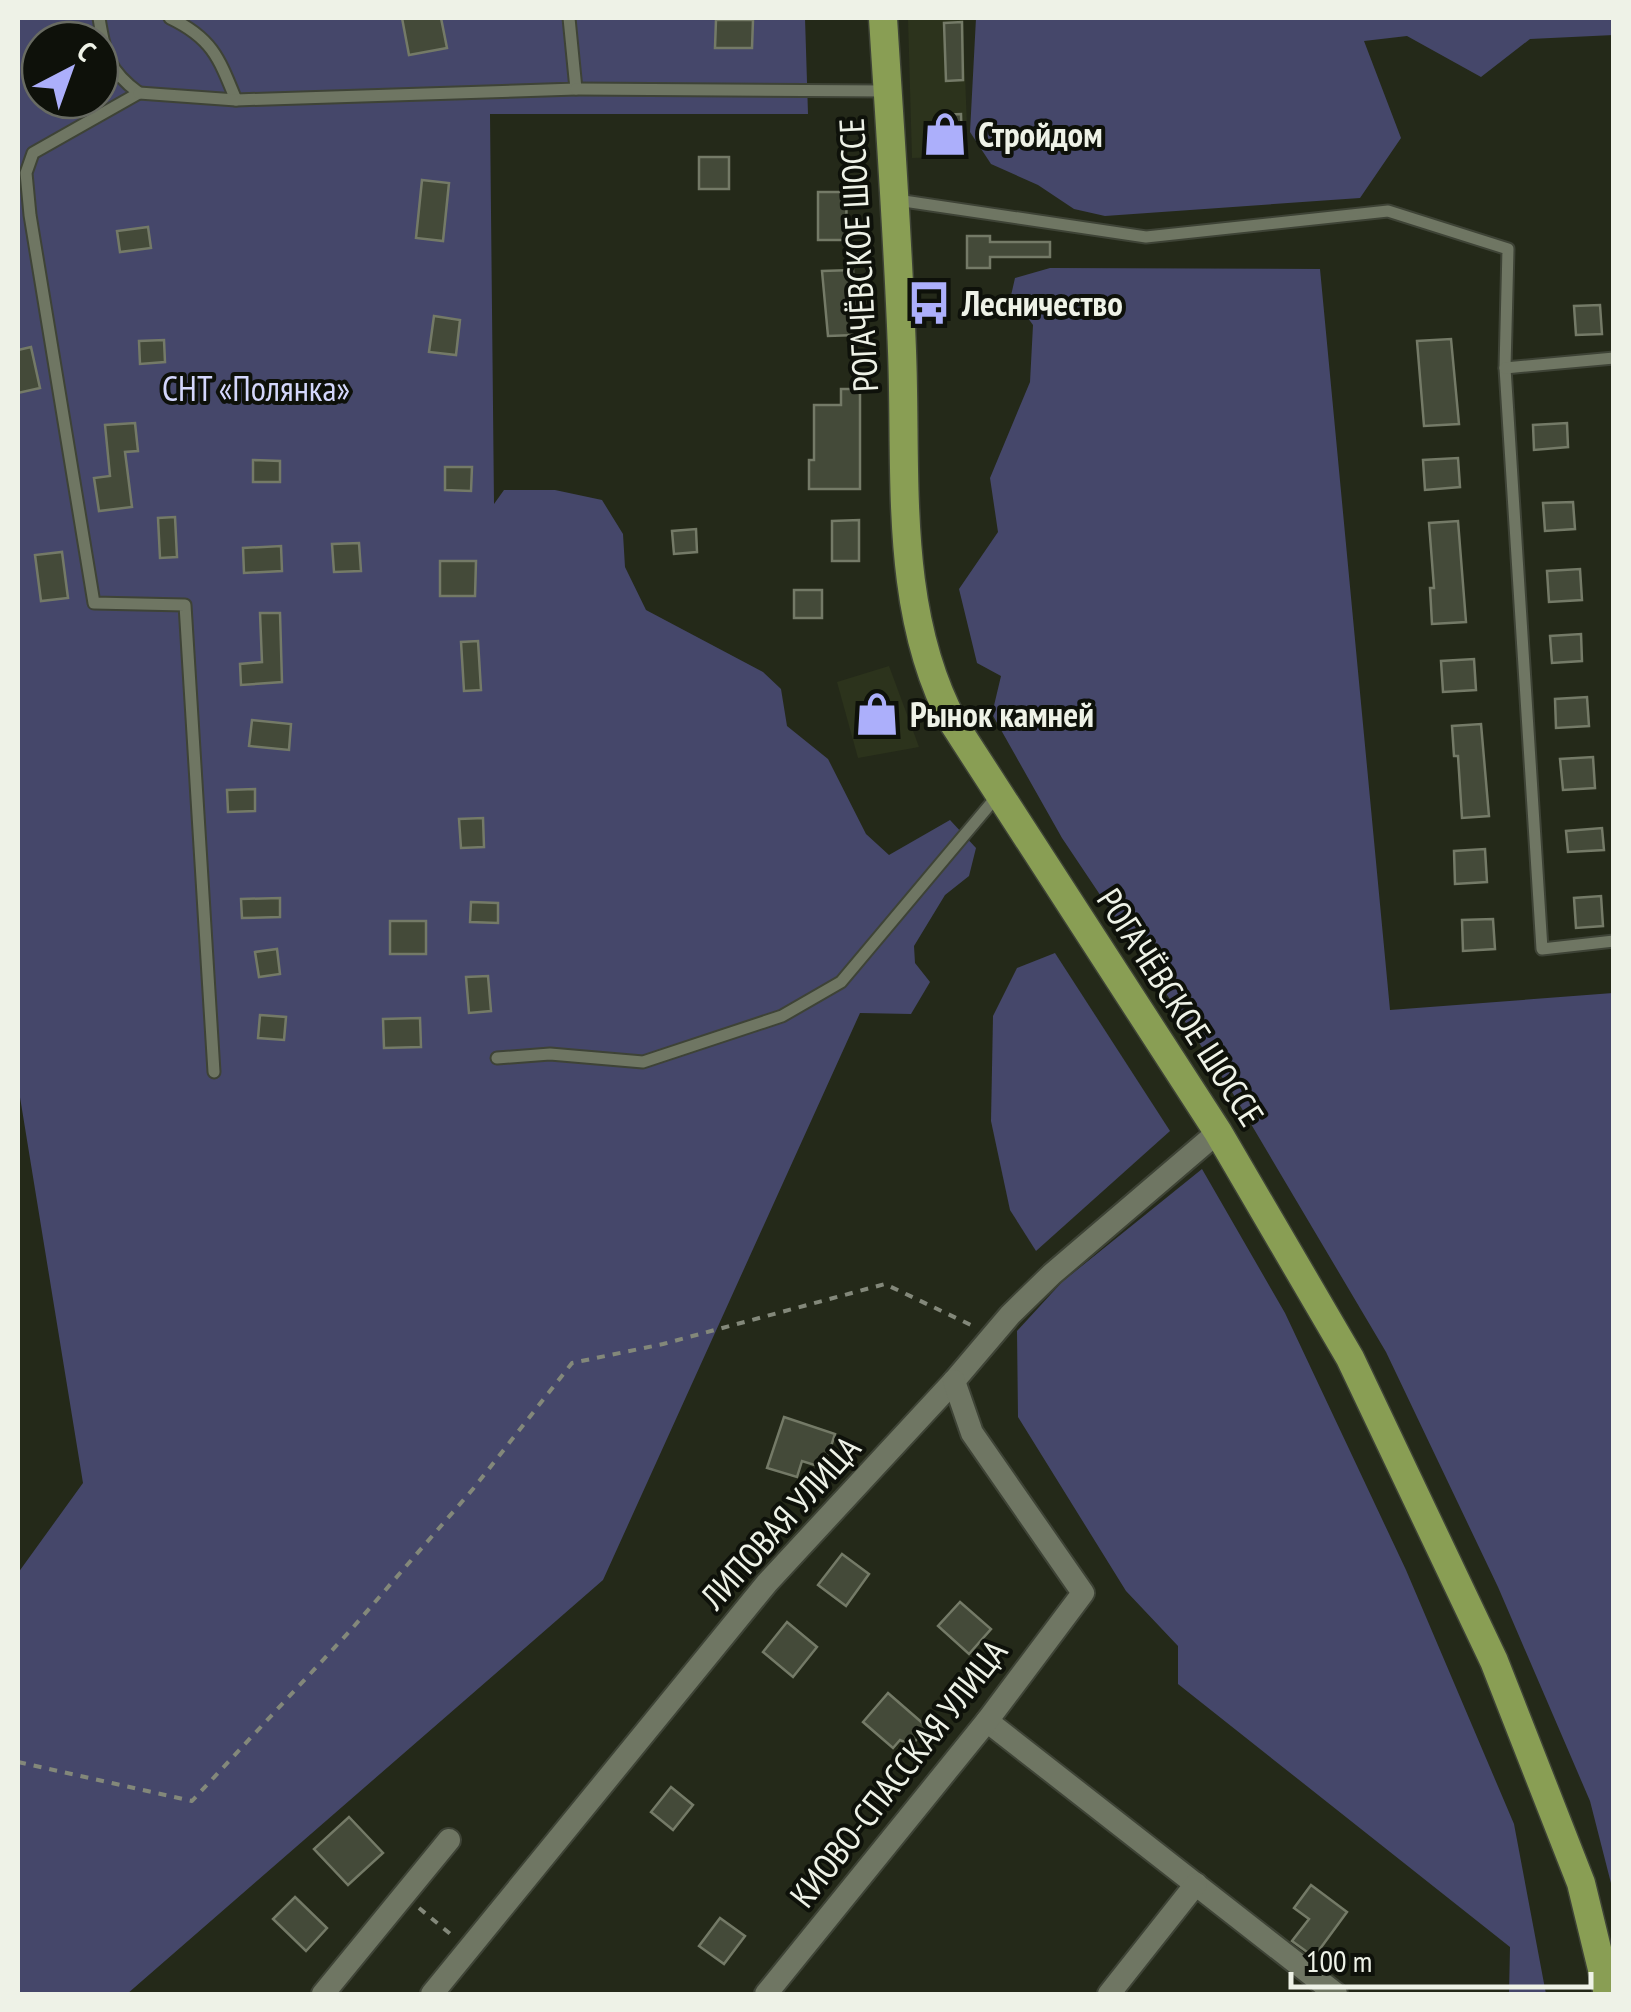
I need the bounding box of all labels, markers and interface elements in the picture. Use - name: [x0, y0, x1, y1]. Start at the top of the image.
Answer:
- north arrow: [20, 20, 120, 120]
- text: С: [70, 33, 104, 69]
- shop icon: Стройдом: [921, 110, 969, 158]
- place label: Стройдом: [978, 111, 1103, 157]
- street label: РОГАЧЁВСКОЕ ШОССЕ: [828, 117, 888, 393]
- bus stop icon: Лесничество: [905, 279, 953, 327]
- place label: Лесничество: [961, 280, 1123, 326]
- park label: СНТ «Полянка»: [162, 365, 350, 411]
- shop icon: Рынок камней: [853, 690, 901, 738]
- place label: Рынок камней: [910, 691, 1094, 737]
- street label: РОГАЧЁВСКОЕ ШОССЕ: [1087, 879, 1275, 1135]
- street label: ЛИПОВАЯ УЛИЦА: [689, 1425, 870, 1619]
- street label: КИОВО-СПАССКАЯ УЛИЦА: [779, 1630, 1017, 1916]
- scale bar: [1291, 1927, 1591, 1989]
- text: 100 m: [1306, 1941, 1372, 1980]

